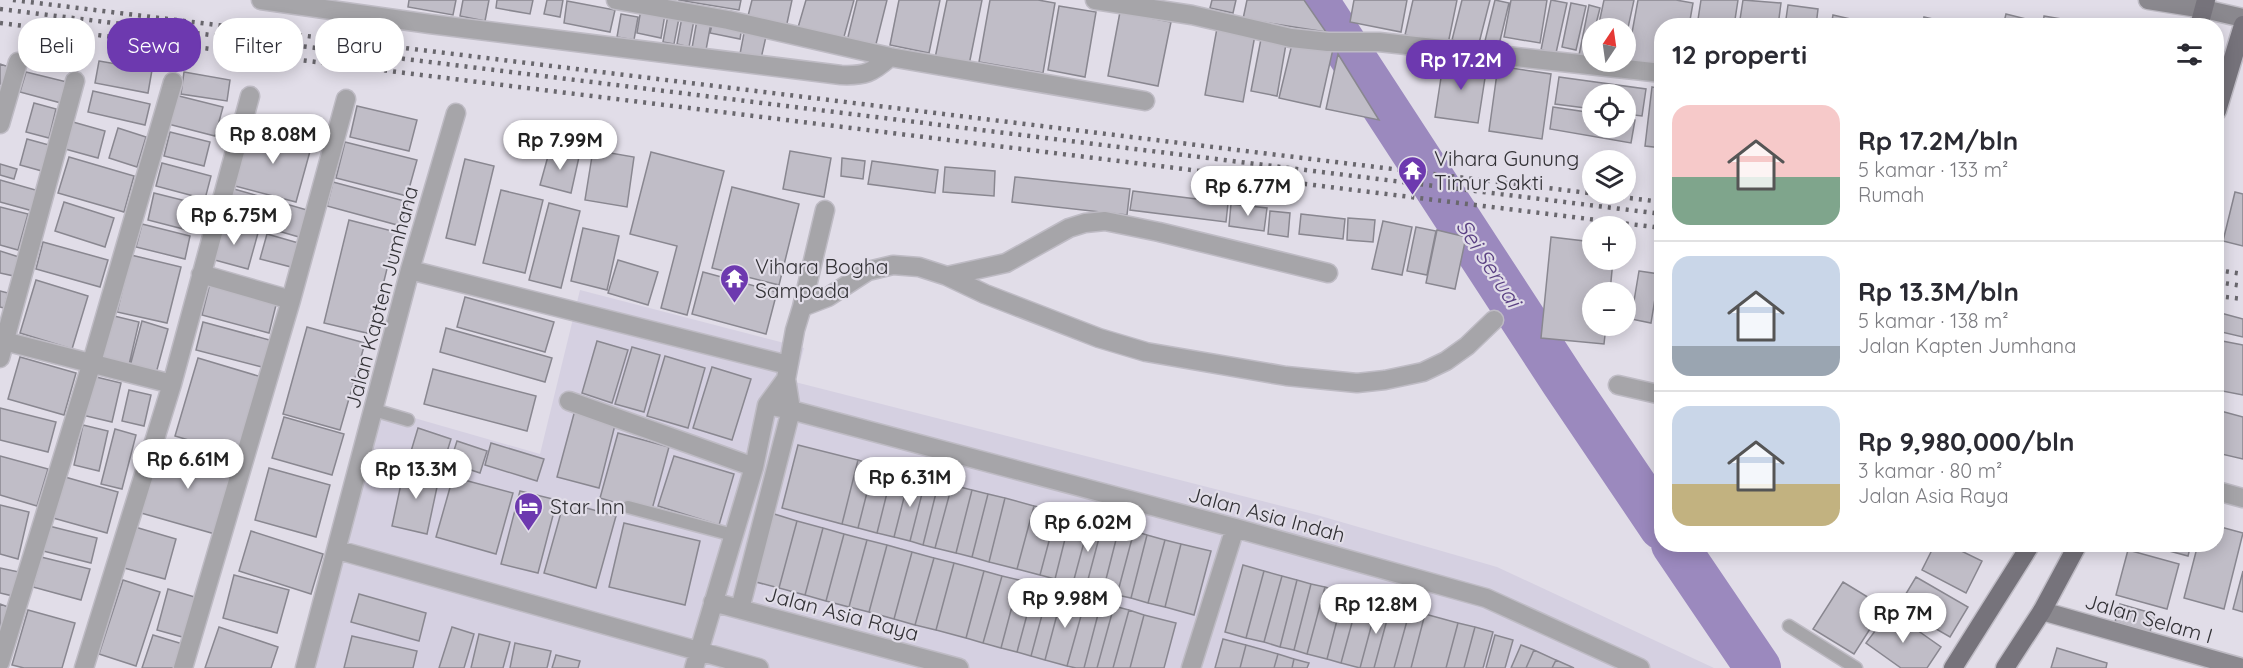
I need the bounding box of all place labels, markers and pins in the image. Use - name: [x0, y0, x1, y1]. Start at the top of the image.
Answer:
- pin: Rp 17.2M: [1399, 40, 1523, 91]
- pin: Rp 8.08M: [211, 114, 335, 165]
- pin: Rp 7.99M: [498, 120, 622, 171]
- place label: Vihara Gunung Timur Sakti: [1434, 145, 1579, 195]
- temple icon: Vihara Gunung Timur Sakti: [1397, 154, 1429, 196]
- pin: Rp 6.77M: [1186, 166, 1310, 217]
- pin: Rp 6.75M: [172, 195, 296, 246]
- place label: Vihara Bogha Sampada: [755, 253, 889, 303]
- temple icon: Vihara Bogha Sampada: [718, 262, 750, 304]
- pin: Rp 6.61M: [126, 439, 250, 490]
- pin: Rp 13.3M: [354, 449, 478, 500]
- pin: Rp 6.31M: [848, 457, 972, 508]
- hotel icon: Star Inn: [513, 490, 545, 532]
- place label: Star Inn: [550, 493, 625, 519]
- pin: Rp 6.02M: [1026, 502, 1150, 553]
- pin: Rp 9.98M: [1003, 578, 1127, 629]
- pin: Rp 12.8M: [1314, 584, 1438, 635]
- pin: Rp 7M: [1861, 593, 1945, 644]

